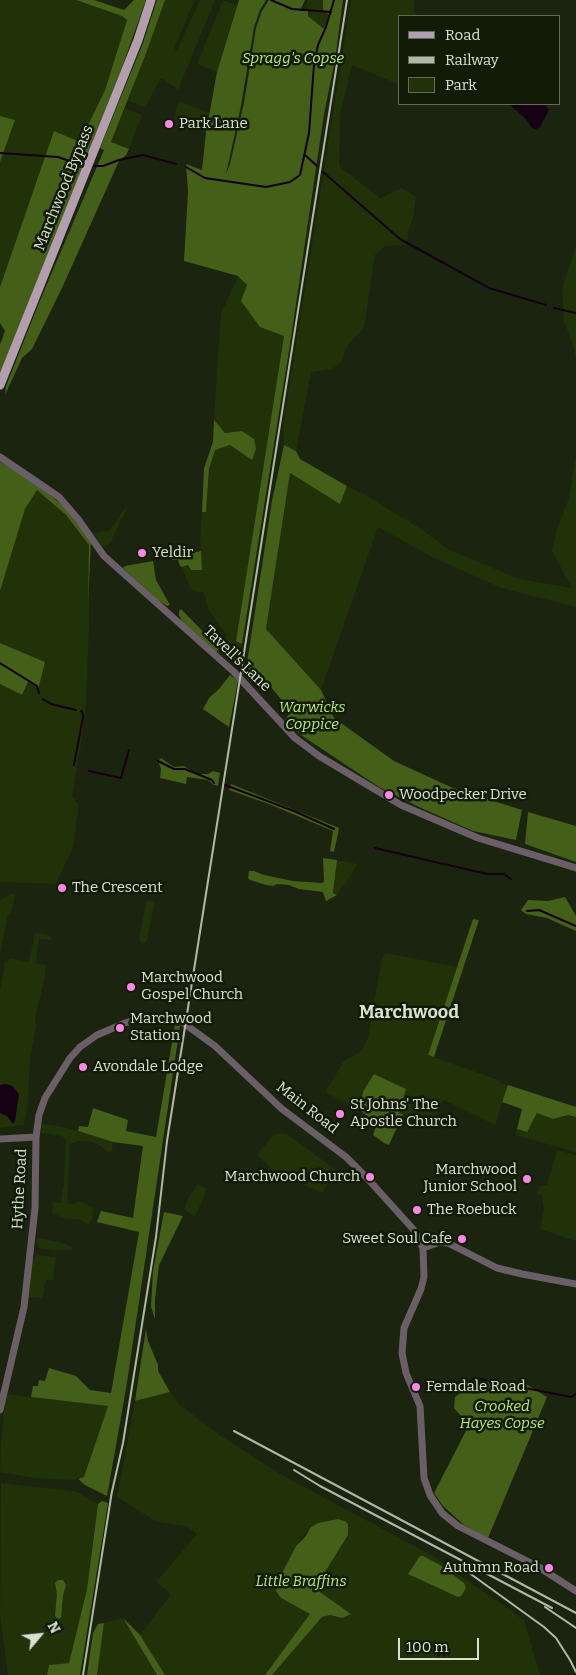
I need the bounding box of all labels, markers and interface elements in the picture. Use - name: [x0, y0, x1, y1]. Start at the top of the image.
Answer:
- legend: [398, 15, 561, 105]
- text: Road: [445, 26, 480, 44]
- park label: Spragg's Copse: [242, 50, 344, 68]
- text: Railway: [445, 51, 499, 69]
- text: Park: [445, 76, 477, 94]
- place label: Park Lane: [179, 115, 248, 133]
- marker: Park Lane: [163, 118, 175, 130]
- street label: Marchwood Bypass: [31, 123, 97, 253]
- place label: Yeldir: [152, 544, 193, 562]
- marker: Yeldir: [136, 547, 148, 559]
- street label: Tavell's Lane: [200, 622, 274, 696]
- park label: Warwicks Coppice: [279, 699, 345, 734]
- place label: Woodpecker Drive: [399, 786, 527, 804]
- marker: Woodpecker Drive: [383, 789, 395, 801]
- place label: The Crescent: [72, 879, 163, 897]
- marker: The Crescent: [56, 882, 68, 894]
- place label: Marchwood Gospel Church: [141, 969, 243, 1004]
- marker: Marchwood Gospel Church: [125, 981, 137, 993]
- district label: Marchwood: [359, 1002, 459, 1024]
- place label: Marchwood Station: [130, 1010, 212, 1045]
- marker: Marchwood Station: [114, 1022, 126, 1034]
- place label: Avondale Lodge: [93, 1058, 203, 1076]
- marker: Avondale Lodge: [77, 1061, 89, 1073]
- street label: Main Road: [272, 1078, 342, 1138]
- place label: St Johns' The Apostle Church: [350, 1096, 457, 1131]
- marker: St Johns' The Apostle Church: [334, 1108, 346, 1120]
- street label: Hythe Road: [9, 1148, 31, 1230]
- place label: Marchwood Junior School: [424, 1161, 517, 1196]
- place label: Marchwood Church: [224, 1168, 360, 1186]
- marker: Marchwood Church: [364, 1171, 376, 1183]
- marker: Marchwood Junior School: [521, 1173, 533, 1185]
- place label: The Roebuck: [427, 1201, 516, 1219]
- marker: The Roebuck: [411, 1204, 423, 1216]
- place label: Sweet Soul Cafe: [342, 1230, 452, 1248]
- marker: Sweet Soul Cafe: [456, 1233, 468, 1245]
- place label: Ferndale Road: [426, 1378, 526, 1396]
- marker: Ferndale Road: [410, 1381, 422, 1393]
- park label: Crooked Hayes Copse: [459, 1398, 545, 1433]
- place label: Autumn Road: [443, 1559, 539, 1577]
- marker: Autumn Road: [543, 1562, 555, 1574]
- park label: Little Braffins: [255, 1573, 347, 1591]
- north arrow: [15, 1610, 65, 1660]
- text: N: [44, 1619, 64, 1636]
- scale bar: [401, 1628, 482, 1660]
- text: 100 m: [406, 1638, 449, 1656]

